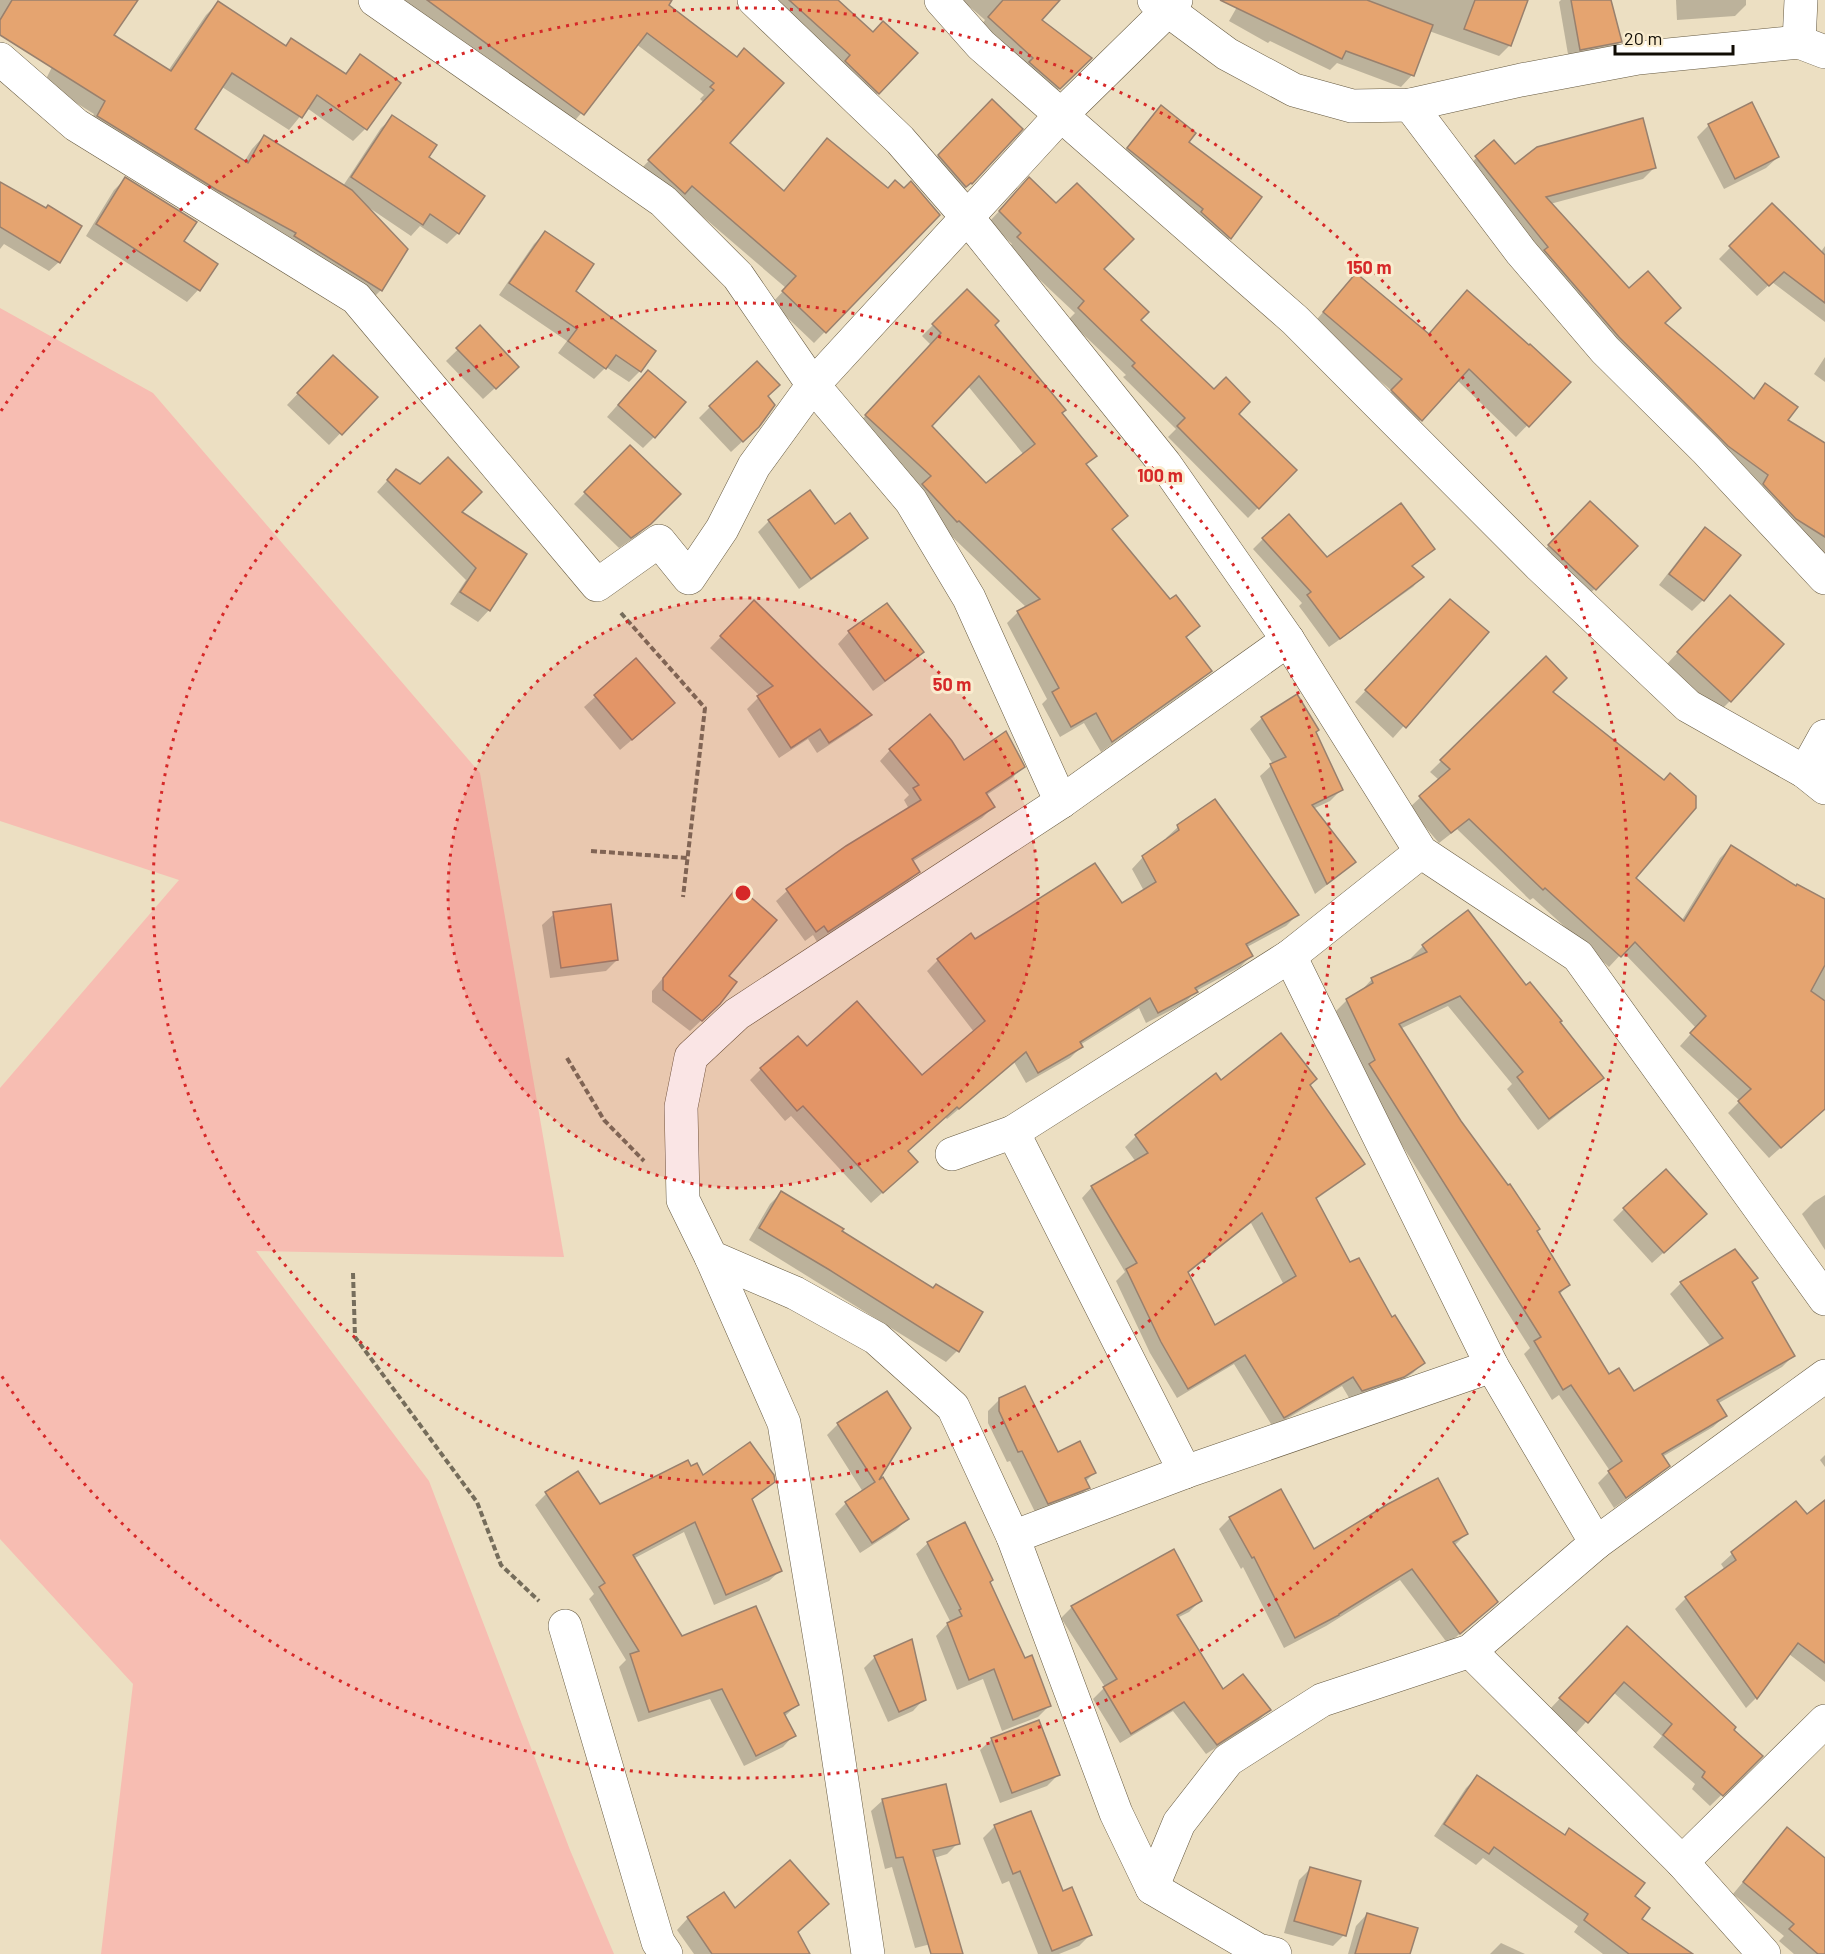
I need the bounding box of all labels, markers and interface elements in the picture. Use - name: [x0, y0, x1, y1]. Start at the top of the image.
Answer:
- scale bar: [1615, 18, 1734, 56]
- text: 20 m: [1624, 27, 1662, 49]
- text: 150 m: [1347, 256, 1391, 278]
- text: 100 m: [1137, 464, 1183, 486]
- text: 50 m: [933, 673, 971, 695]
- centre of rings: [733, 883, 753, 903]

